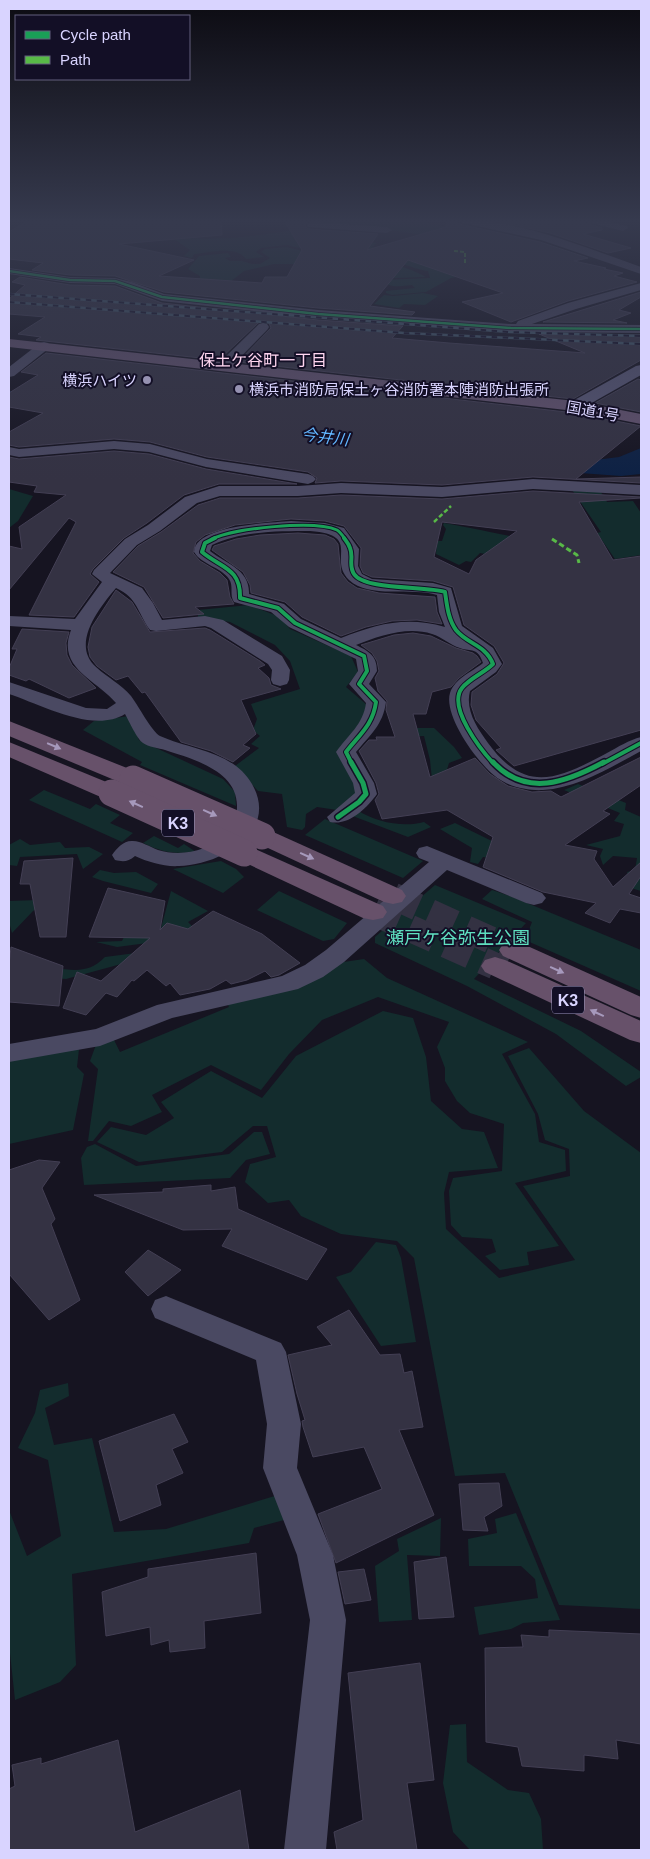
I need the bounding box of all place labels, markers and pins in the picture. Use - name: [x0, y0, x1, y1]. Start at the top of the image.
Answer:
- place label: 横浜ハイツ: [62, 372, 137, 389]
- marker: 横浜ハイツ: [141, 374, 153, 386]
- place label: 横浜市消防局保土ヶ谷消防署本陣消防出張所: [249, 381, 549, 398]
- marker: 横浜市消防局保土ヶ谷消防署本陣消防出張所: [233, 383, 245, 395]

